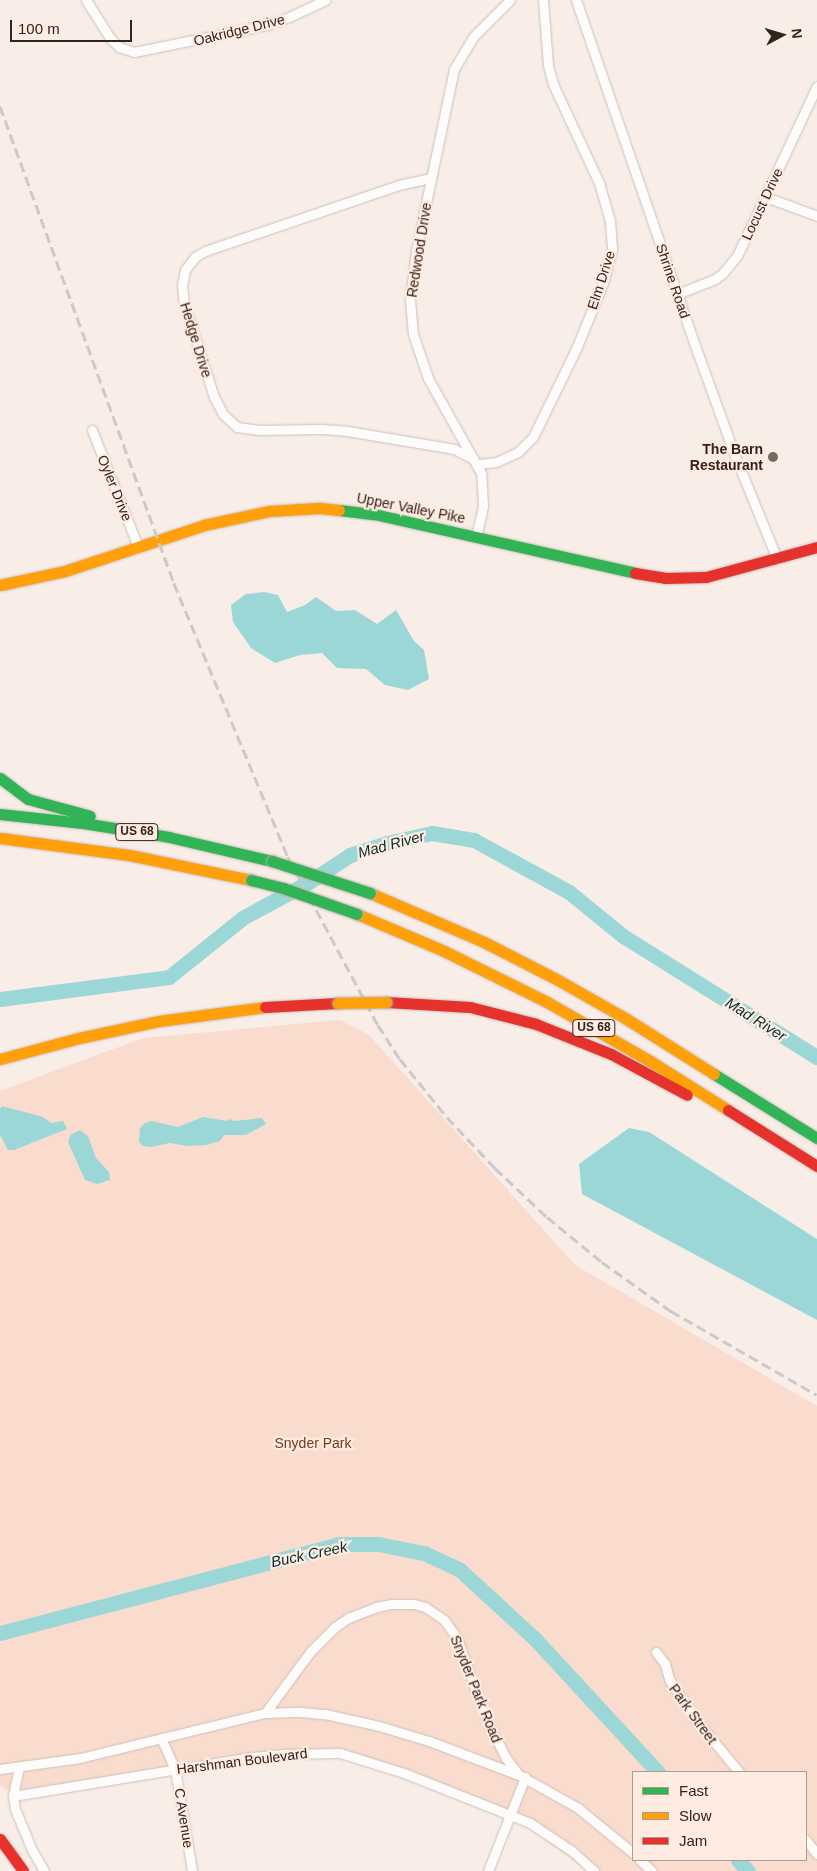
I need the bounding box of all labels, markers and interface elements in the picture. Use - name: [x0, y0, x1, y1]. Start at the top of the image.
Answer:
- scale bar: [12, 10, 135, 42]
- north arrow: [757, 10, 807, 60]
- street label: Oakridge Drive: [192, 11, 286, 49]
- text: 100 m: [18, 20, 60, 37]
- text: N: [788, 28, 805, 39]
- street label: Locust Drive: [738, 165, 786, 243]
- street label: Redwood Drive: [403, 201, 435, 299]
- street label: Shrine Road: [652, 241, 694, 321]
- street label: Elm Drive: [584, 249, 618, 311]
- street label: Hedge Drive: [177, 300, 215, 380]
- place label: The Barn Restaurant: [690, 441, 763, 474]
- marker: The Barn Restaurant: [767, 451, 779, 463]
- street label: Oyler Drive: [94, 452, 136, 524]
- street label: Upper Valley Pike: [355, 489, 467, 527]
- road number: US 68: [114, 822, 160, 842]
- water label: Mad River: [356, 826, 426, 862]
- water label: Mad River: [722, 993, 790, 1045]
- road number: US 68: [572, 1018, 616, 1038]
- park label: Snyder Park: [274, 1435, 352, 1451]
- water label: Buck Creek: [269, 1537, 349, 1571]
- street label: Snyder Park Road: [447, 1633, 505, 1745]
- street label: Park Street: [666, 1681, 720, 1747]
- street label: Harshman Boulevard: [176, 1745, 308, 1777]
- legend: [632, 1771, 807, 1861]
- text: Fast: [679, 1782, 708, 1799]
- street label: C Avenue: [171, 1786, 197, 1850]
- text: Slow: [679, 1807, 712, 1824]
- text: Jam: [679, 1832, 707, 1849]

